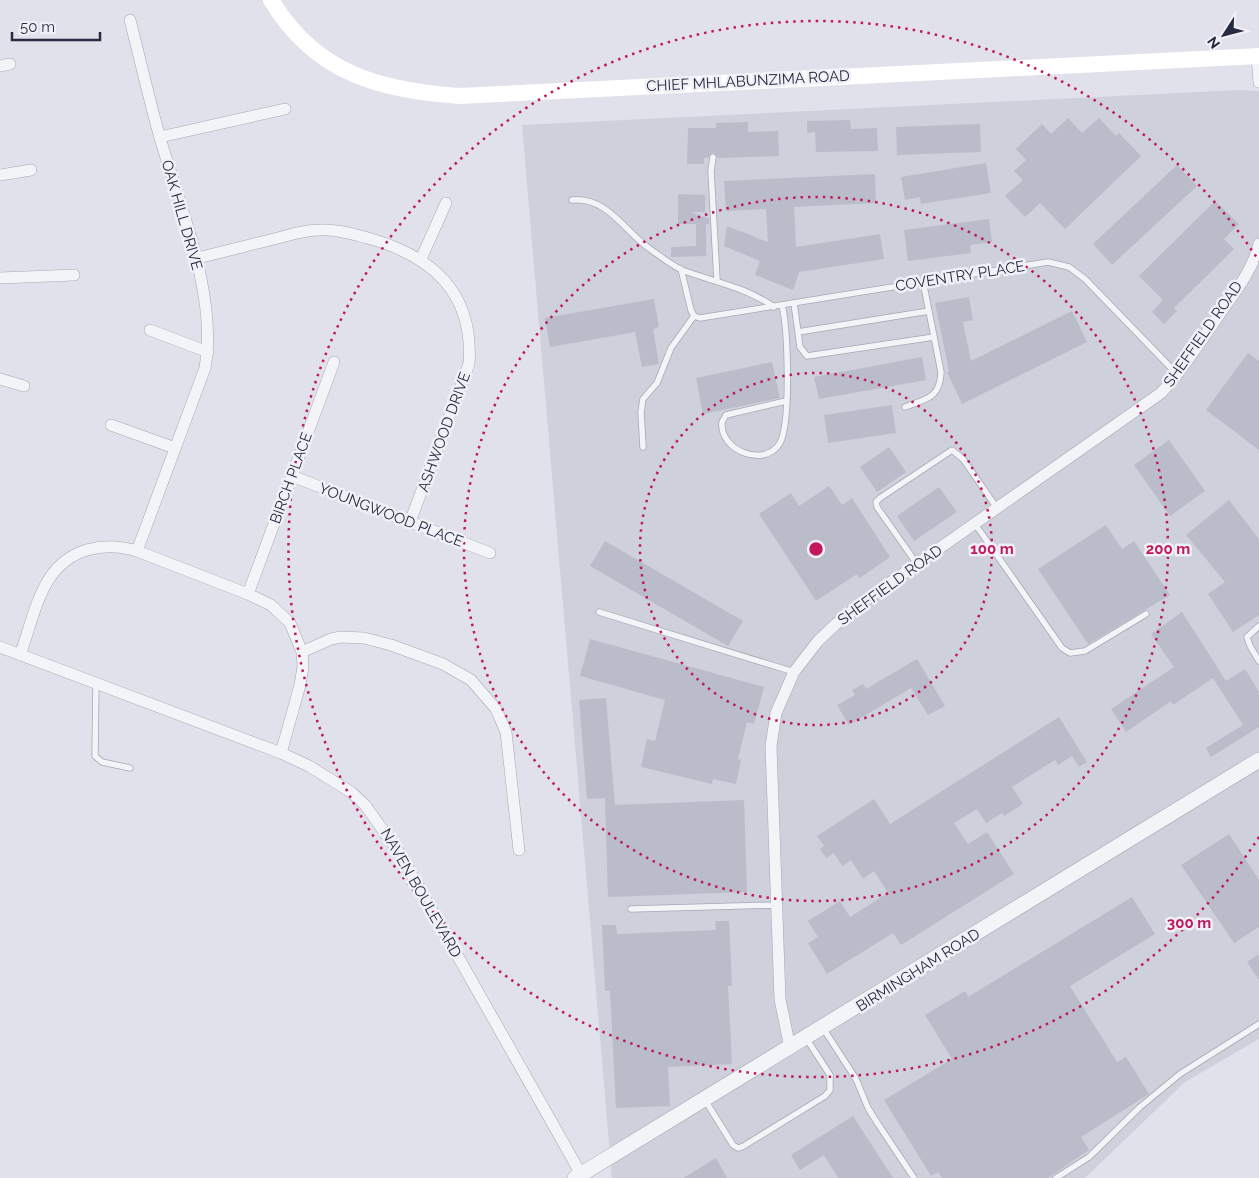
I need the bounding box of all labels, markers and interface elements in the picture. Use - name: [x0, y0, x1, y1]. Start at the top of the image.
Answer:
- scale bar: [12, 10, 100, 42]
- north arrow: [1199, 10, 1249, 60]
- text: 50 m: [20, 18, 55, 36]
- text: N: [1204, 34, 1223, 52]
- street label: CHIEF MHLABUNZIMA ROAD: [646, 67, 851, 95]
- street label: OAK HILL DRIVE: [158, 158, 206, 272]
- street label: COVENTRY PLACE: [894, 257, 1026, 295]
- street label: SHEFFIELD ROAD: [1160, 278, 1246, 390]
- street label: ASHWOOD DRIVE: [414, 370, 474, 494]
- street label: BIRCH PLACE: [266, 430, 316, 526]
- street label: YOUNGWOOD PLACE: [316, 479, 466, 551]
- centre of rings: [807, 540, 825, 558]
- text: 100 m: [970, 540, 1014, 558]
- text: 200 m: [1146, 540, 1190, 558]
- street label: SHEFFIELD ROAD: [834, 541, 946, 629]
- street label: NAVEN BOULEVARD: [377, 825, 465, 961]
- text: 300 m: [1167, 914, 1211, 932]
- street label: BIRMINGHAM ROAD: [853, 924, 983, 1015]

